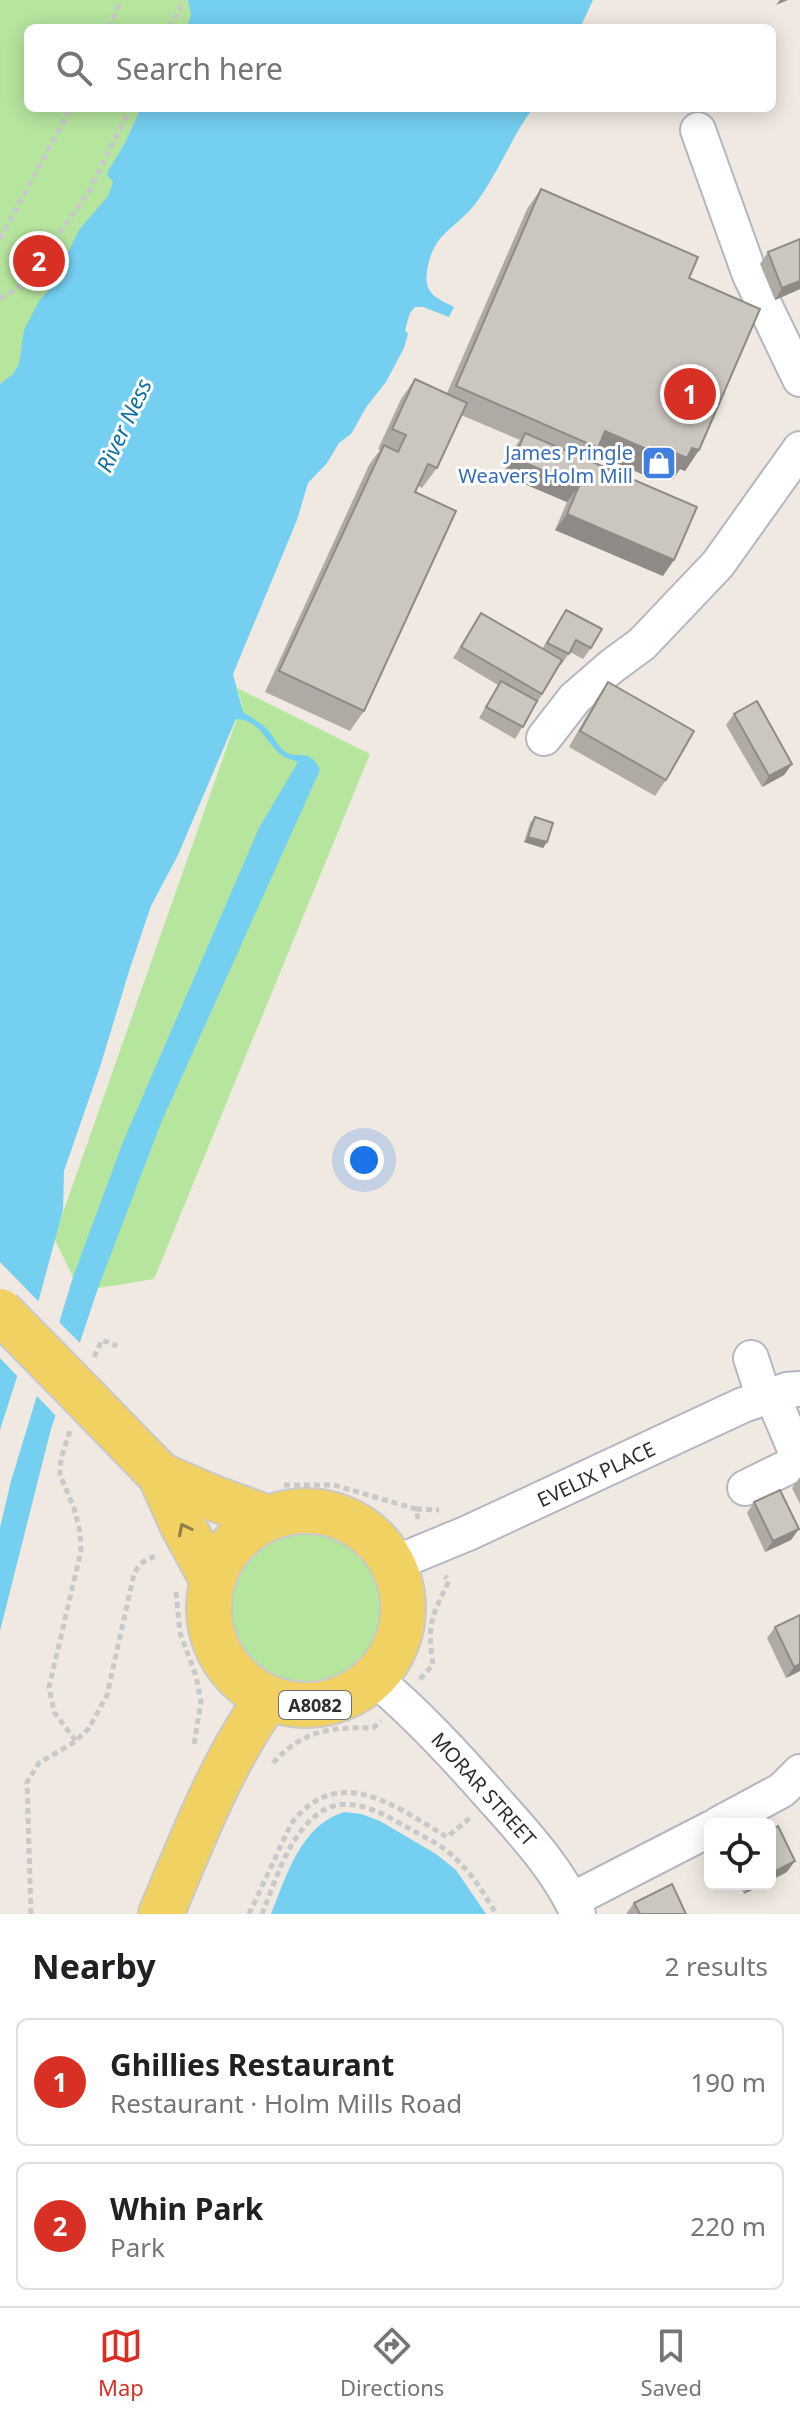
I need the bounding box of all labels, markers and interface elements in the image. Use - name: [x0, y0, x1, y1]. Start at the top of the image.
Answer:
- search box: [24, 24, 776, 112]
- icon: search: [52, 46, 96, 90]
- text: Search here: [116, 48, 283, 89]
- pin: 2: [13, 231, 65, 291]
- pin: 1: [664, 364, 716, 424]
- water label: River Ness: [88, 373, 158, 476]
- place label: James Pringle Weavers Holm Mill: [458, 439, 633, 489]
- shop icon: James Pringle Weavers Holm Mill: [640, 444, 678, 482]
- your location: [344, 1140, 384, 1180]
- street label: EVELIX PLACE: [533, 1435, 659, 1513]
- one-way arrow: [179, 1522, 194, 1537]
- road number: A8082: [279, 1691, 351, 1719]
- street label: MORAR STREET: [426, 1726, 542, 1852]
- map controls: [704, 1818, 776, 1890]
- button: locate: [704, 1818, 776, 1890]
- text: Nearby: [32, 1943, 156, 1989]
- text: 2 results: [664, 1948, 768, 1984]
- text: Ghillies Restaurant: [110, 2044, 394, 2085]
- text: 1: [53, 2064, 67, 2100]
- text: 190 m: [690, 2064, 766, 2100]
- text: Restaurant · Holm Mills Road: [110, 2085, 462, 2121]
- text: Whin Park: [110, 2188, 263, 2229]
- text: 2: [53, 2208, 67, 2244]
- text: 220 m: [690, 2208, 766, 2244]
- text: Park: [110, 2229, 165, 2265]
- tab: Map: [98, 2324, 144, 2402]
- tab: Directions: [340, 2324, 444, 2402]
- tab: Saved: [640, 2324, 702, 2402]

